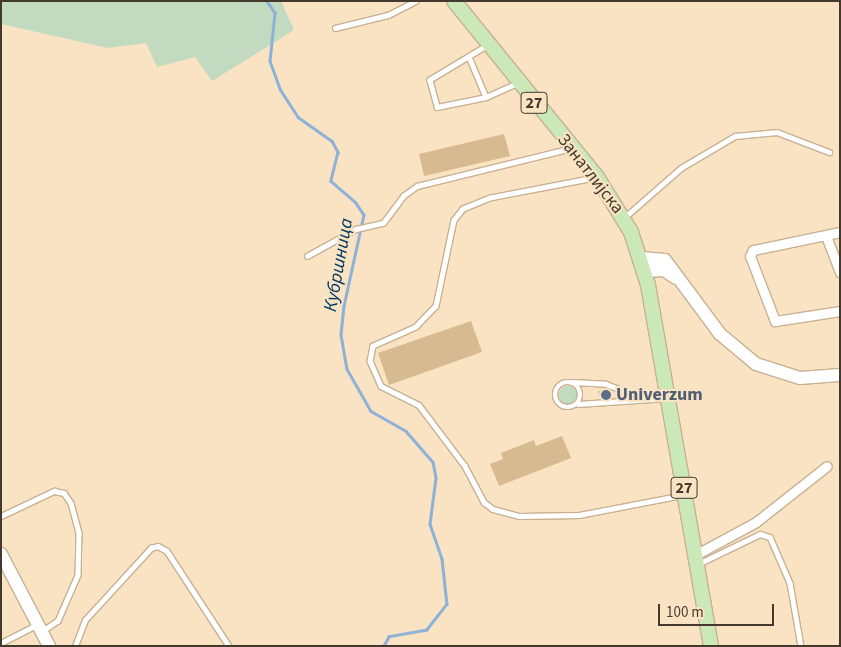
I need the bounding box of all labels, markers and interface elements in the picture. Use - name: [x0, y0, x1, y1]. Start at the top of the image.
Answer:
- road number: 27: [520, 90, 548, 116]
- street label: Занатлијска: [552, 130, 628, 218]
- water label: Кубршница: [320, 216, 358, 314]
- place label: Univerzum: [616, 384, 703, 406]
- marker: Univerzum: [600, 389, 612, 401]
- road number: 27: [670, 474, 698, 502]
- scale bar: [661, 594, 777, 626]
- text: 100 m: [666, 602, 704, 623]

